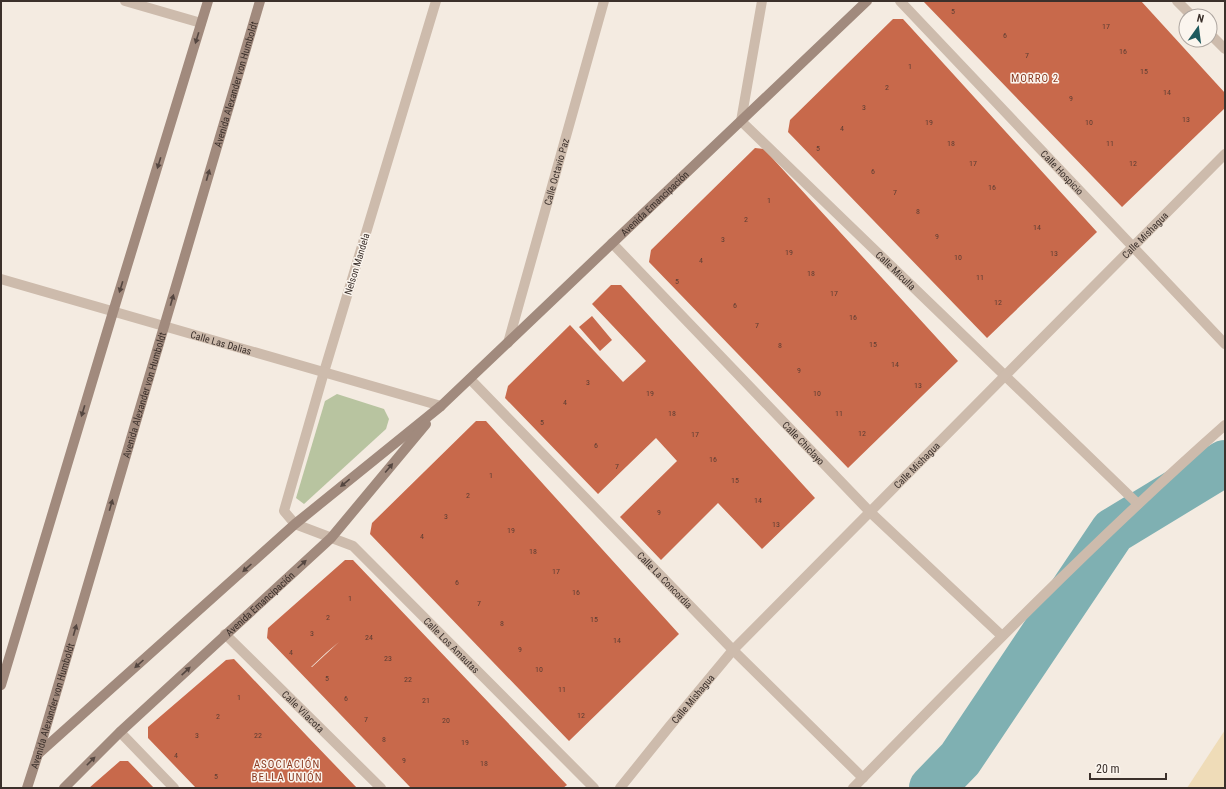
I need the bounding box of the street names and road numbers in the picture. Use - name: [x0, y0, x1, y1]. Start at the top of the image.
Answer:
- street label: Avenida Alexander von Humboldt: [212, 20, 259, 148]
- street label: Calle Octavio Paz: [541, 137, 571, 206]
- street label: Calle Hospicio: [1039, 148, 1086, 197]
- street label: Avenida Emancipación: [618, 168, 691, 238]
- street label: Calle Mishagua: [1119, 209, 1170, 260]
- street label: Nelson Mandela: [342, 232, 372, 296]
- street label: Calle Miculla: [874, 249, 918, 292]
- street label: Calle Las Dalias: [189, 328, 253, 357]
- street label: Avenida Alexander von Humboldt: [120, 331, 168, 459]
- street label: Calle Chiclayo: [781, 419, 827, 467]
- street label: Calle Mishagua: [891, 439, 942, 490]
- street label: Calle La Concordia: [635, 550, 695, 611]
- street label: Avenida Emancipación: [223, 569, 296, 638]
- street label: Calle Los Amautas: [422, 615, 482, 675]
- street label: Avenida Alexander von Humboldt: [28, 642, 76, 770]
- street label: Calle Mishagua: [669, 672, 716, 726]
- street label: Calle Vilacota: [280, 688, 327, 734]

